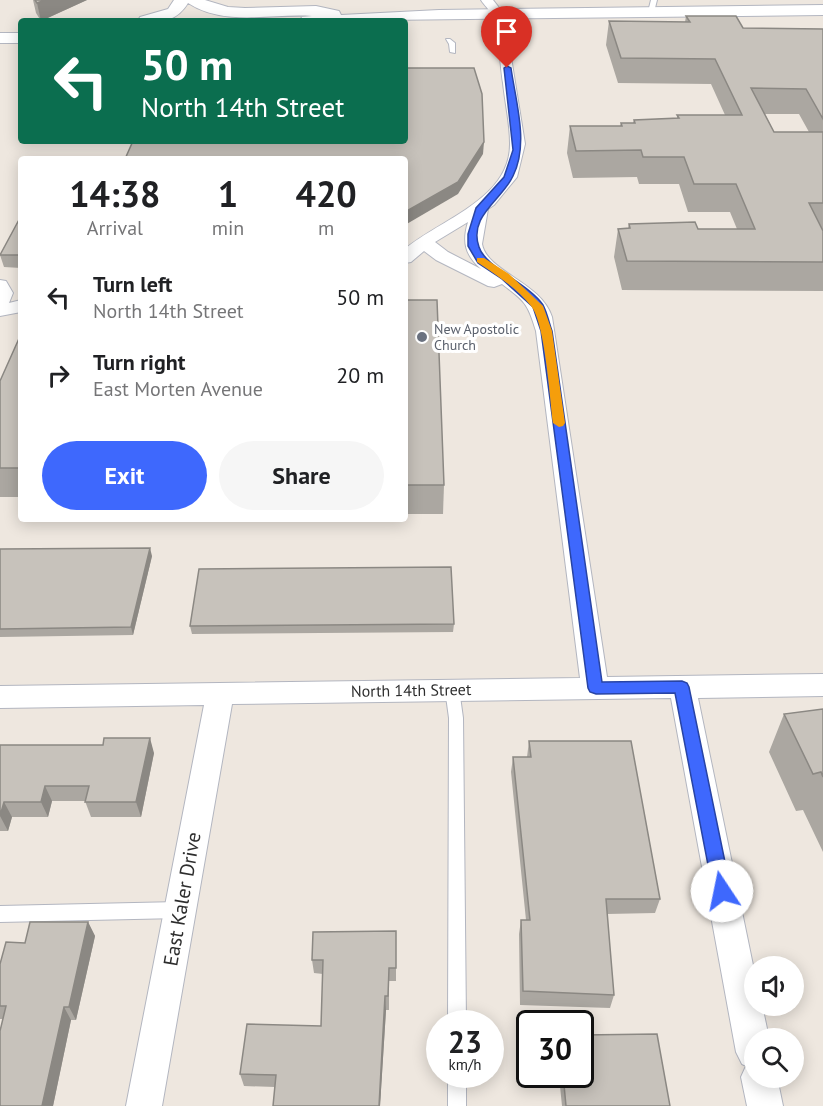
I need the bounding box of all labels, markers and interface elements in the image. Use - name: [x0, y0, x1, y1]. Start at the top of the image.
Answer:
- pin: [481, 6, 532, 68]
- icon: arrive: [490, 15, 523, 48]
- text: 50 m: [141, 37, 233, 92]
- icon: left: [42, 42, 120, 120]
- text: North 14th Street: [141, 90, 344, 124]
- text: 14:38: [69, 170, 161, 217]
- text: 1: [218, 170, 238, 217]
- text: 420: [296, 170, 357, 217]
- text: Arrival: [87, 215, 143, 241]
- text: min: [212, 215, 244, 241]
- text: m: [318, 215, 334, 241]
- text: Turn left: [93, 270, 173, 298]
- icon: left: [42, 281, 75, 314]
- text: 50 m: [336, 283, 384, 311]
- text: North 14th Street: [93, 298, 244, 324]
- place label: New Apostolic Church: [434, 320, 519, 354]
- marker: New Apostolic Church: [415, 330, 429, 344]
- text: Turn right: [93, 348, 185, 376]
- icon: right: [42, 359, 75, 392]
- text: 20 m: [336, 361, 384, 389]
- text: East Morten Avenue: [93, 376, 263, 402]
- button: Exit: [42, 441, 207, 510]
- button: Share: [219, 441, 384, 510]
- street label: North 14th Street: [351, 679, 472, 701]
- street label: East Kaler Drive: [157, 830, 207, 968]
- position arrow: [690, 859, 754, 923]
- map controls: [744, 956, 804, 1088]
- button: sound: [744, 956, 804, 1016]
- speed limit sign: 30: [516, 1010, 594, 1088]
- text: 23: [448, 1022, 482, 1061]
- button: search: [744, 1028, 804, 1088]
- text: km/h: [449, 1055, 481, 1074]

